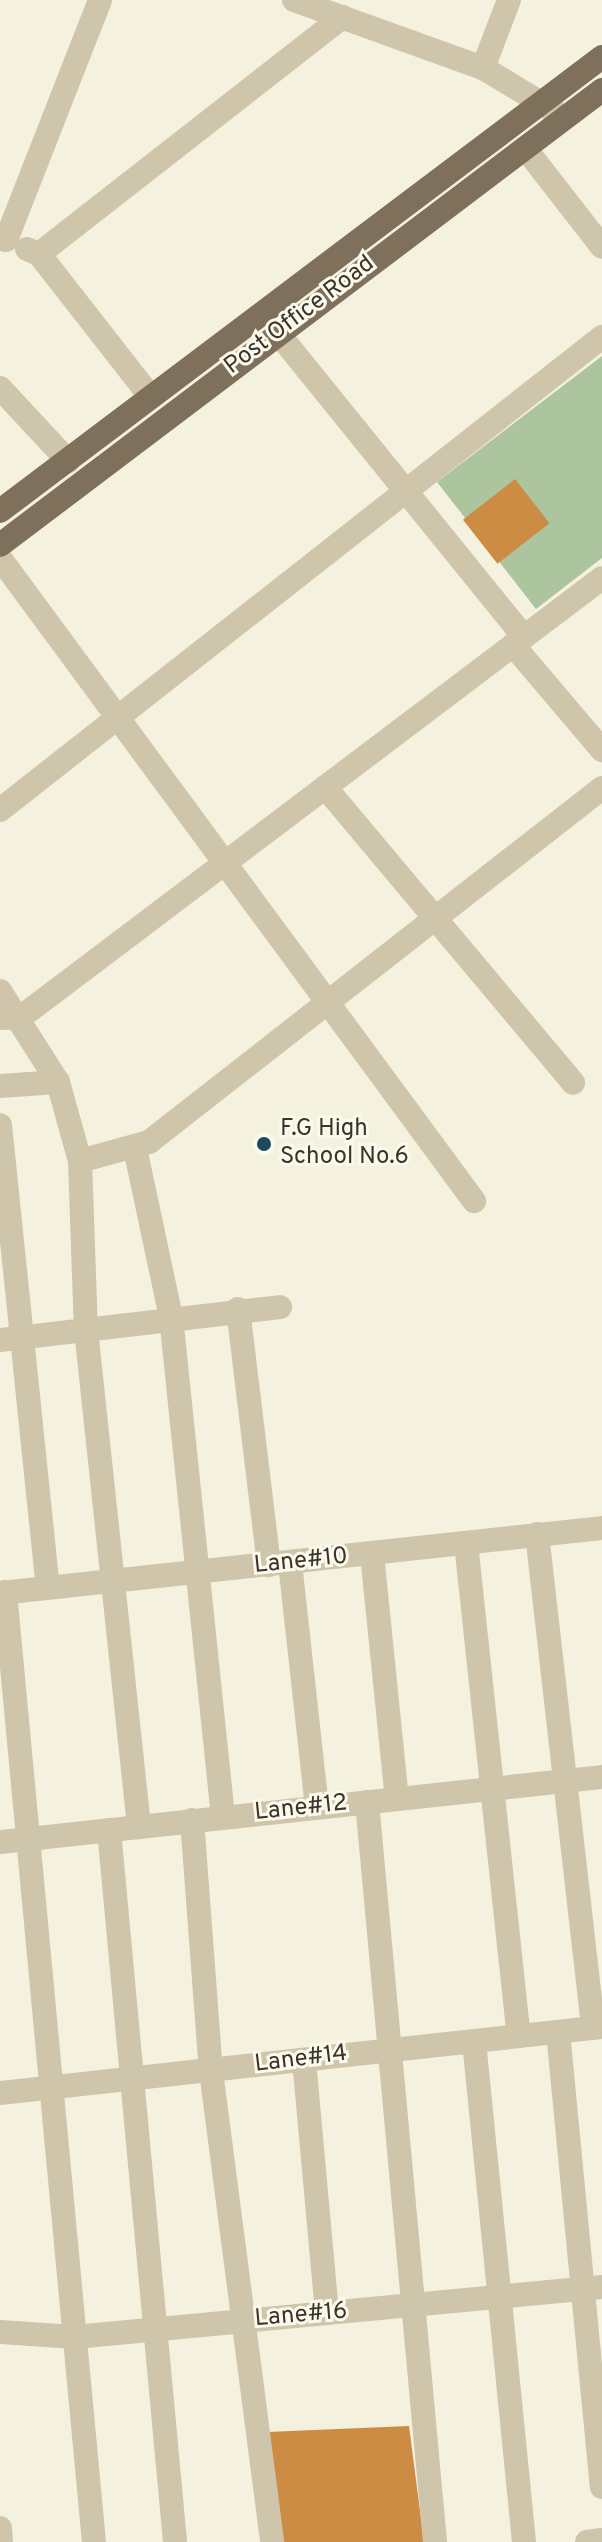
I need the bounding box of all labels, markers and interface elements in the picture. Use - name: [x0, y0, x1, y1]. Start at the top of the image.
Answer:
- street label: Post Office Road: [219, 250, 381, 382]
- place label: F.G High School No.6: [280, 1116, 409, 1172]
- marker: F.G High School No.6: [255, 1135, 273, 1153]
- street label: Lane#10: [253, 1543, 349, 1581]
- street label: Lane#12: [253, 1790, 349, 1828]
- street label: Lane#14: [253, 2040, 349, 2080]
- street label: Lane#16: [254, 2298, 348, 2334]

